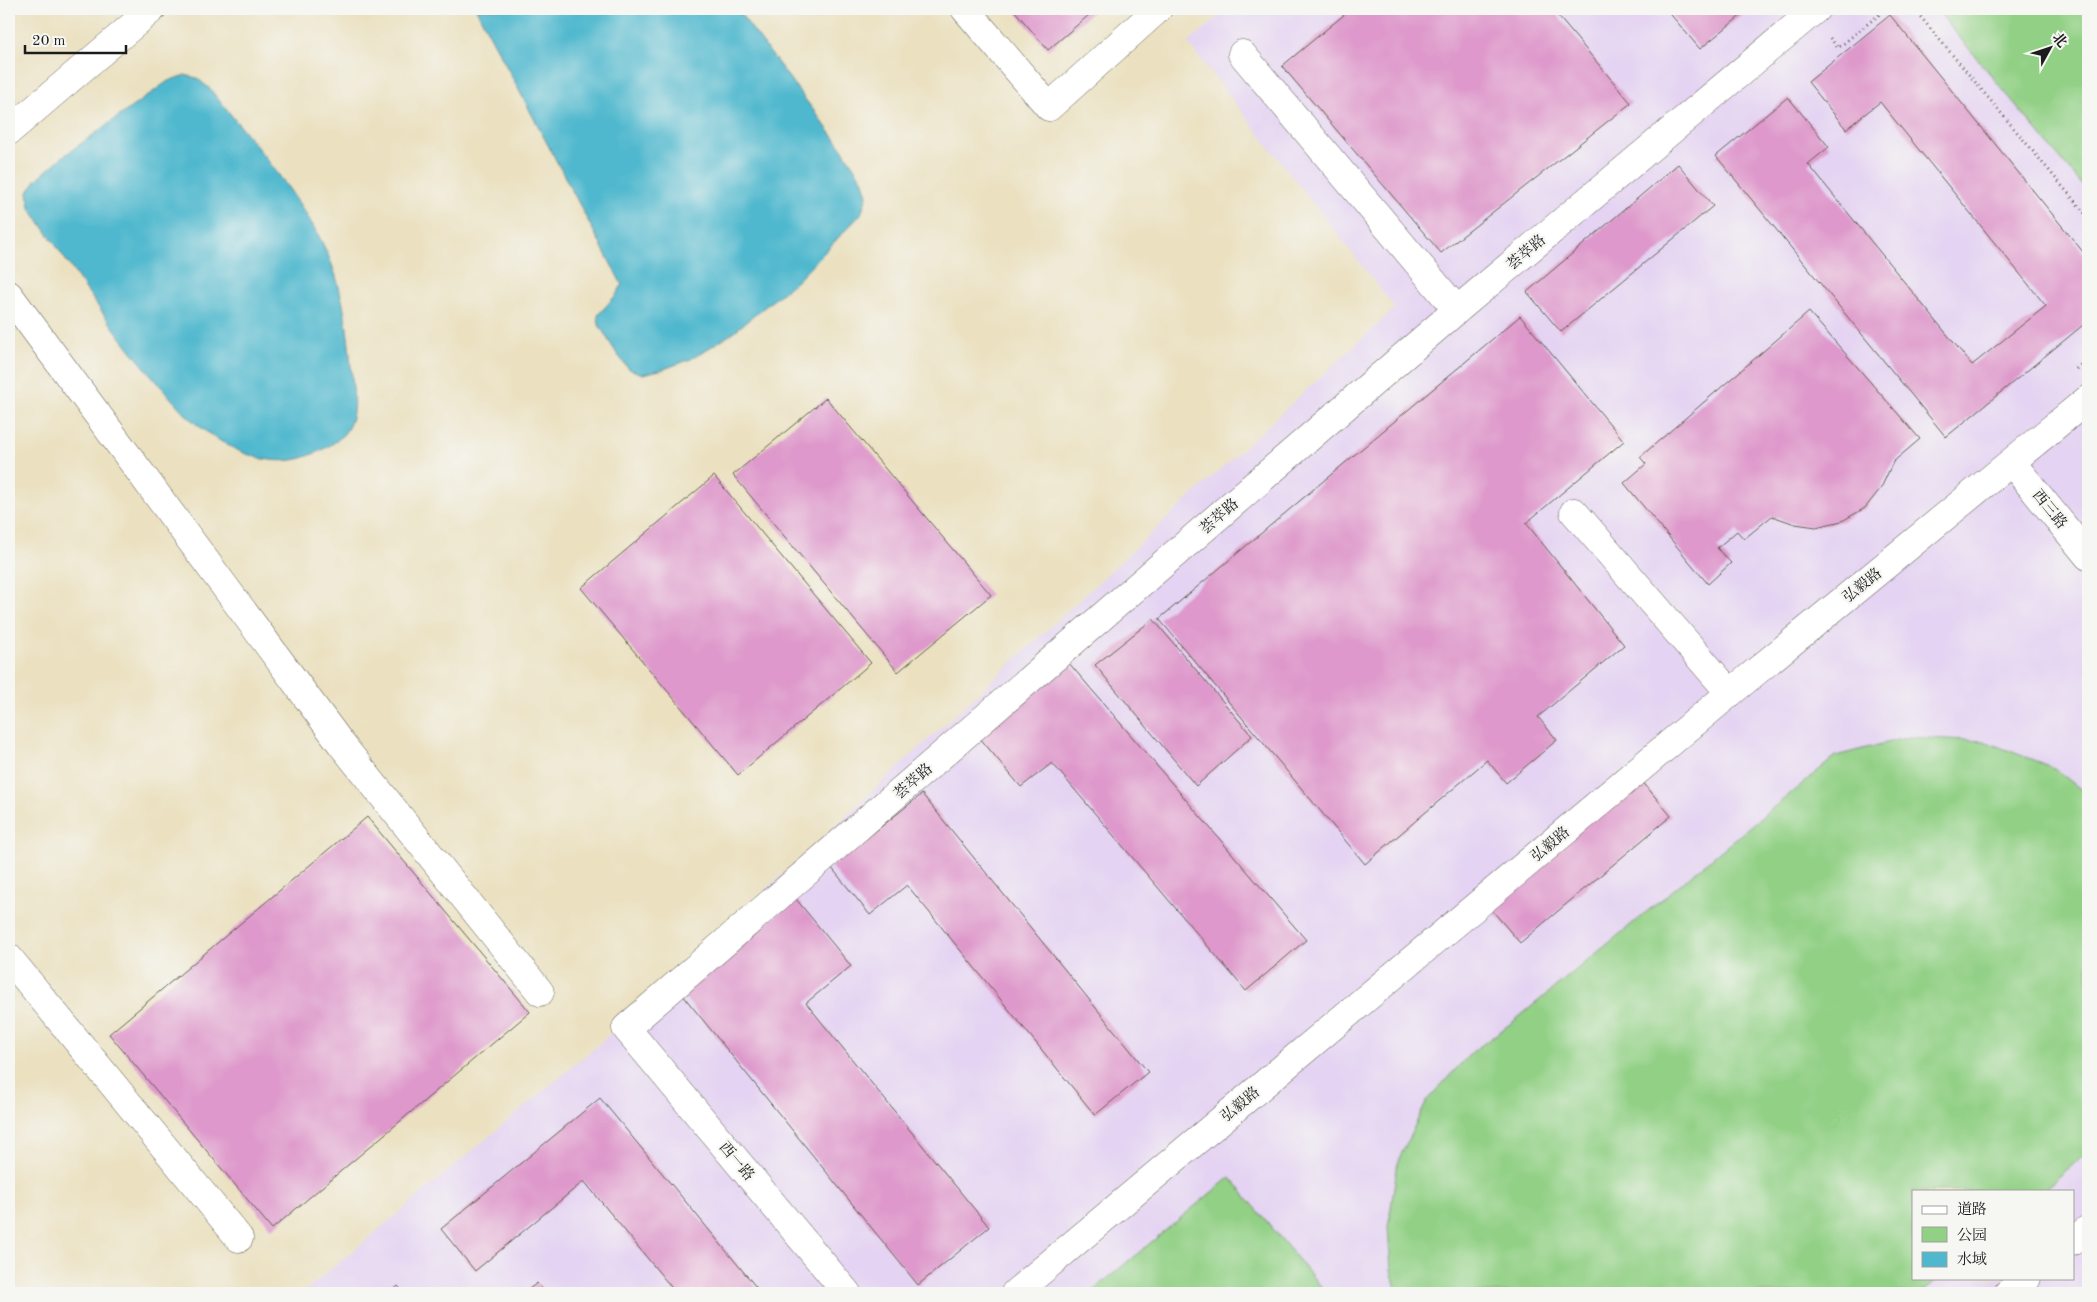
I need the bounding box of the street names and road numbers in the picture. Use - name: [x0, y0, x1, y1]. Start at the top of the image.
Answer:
- street label: 荟萃路: [1504, 231, 1549, 273]
- street label: 西三路: [2029, 486, 2070, 532]
- street label: 荟萃路: [1197, 495, 1242, 538]
- street label: 弘毅路: [1839, 565, 1885, 606]
- street label: 荟萃路: [891, 760, 936, 803]
- street label: 弘毅路: [1528, 823, 1573, 865]
- street label: 弘毅路: [1218, 1083, 1263, 1125]
- street label: 西一路: [716, 1139, 758, 1184]

